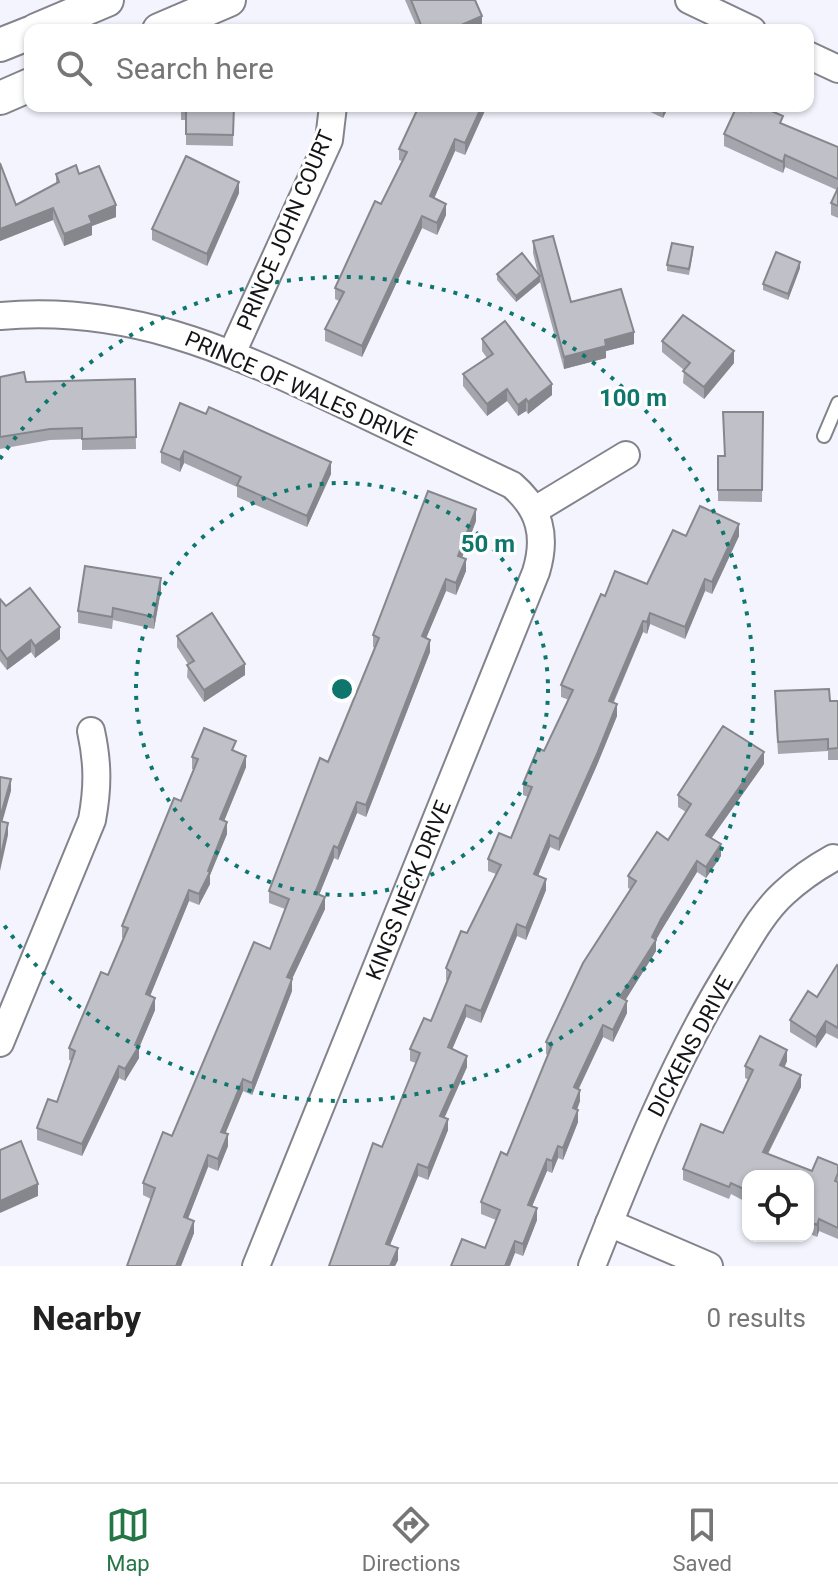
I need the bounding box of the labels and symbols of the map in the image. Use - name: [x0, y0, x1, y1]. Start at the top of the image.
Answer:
- street label: PRINCE JOHN COURT: [232, 126, 339, 334]
- street label: PRINCE OF WALES DRIVE: [181, 326, 420, 451]
- text: 100 m: [599, 384, 667, 412]
- text: 50 m: [461, 530, 515, 558]
- centre of rings: [328, 675, 356, 703]
- street label: KINGS NECK DRIVE: [361, 797, 456, 984]
- street label: DICKENS DRIVE: [643, 972, 738, 1121]

